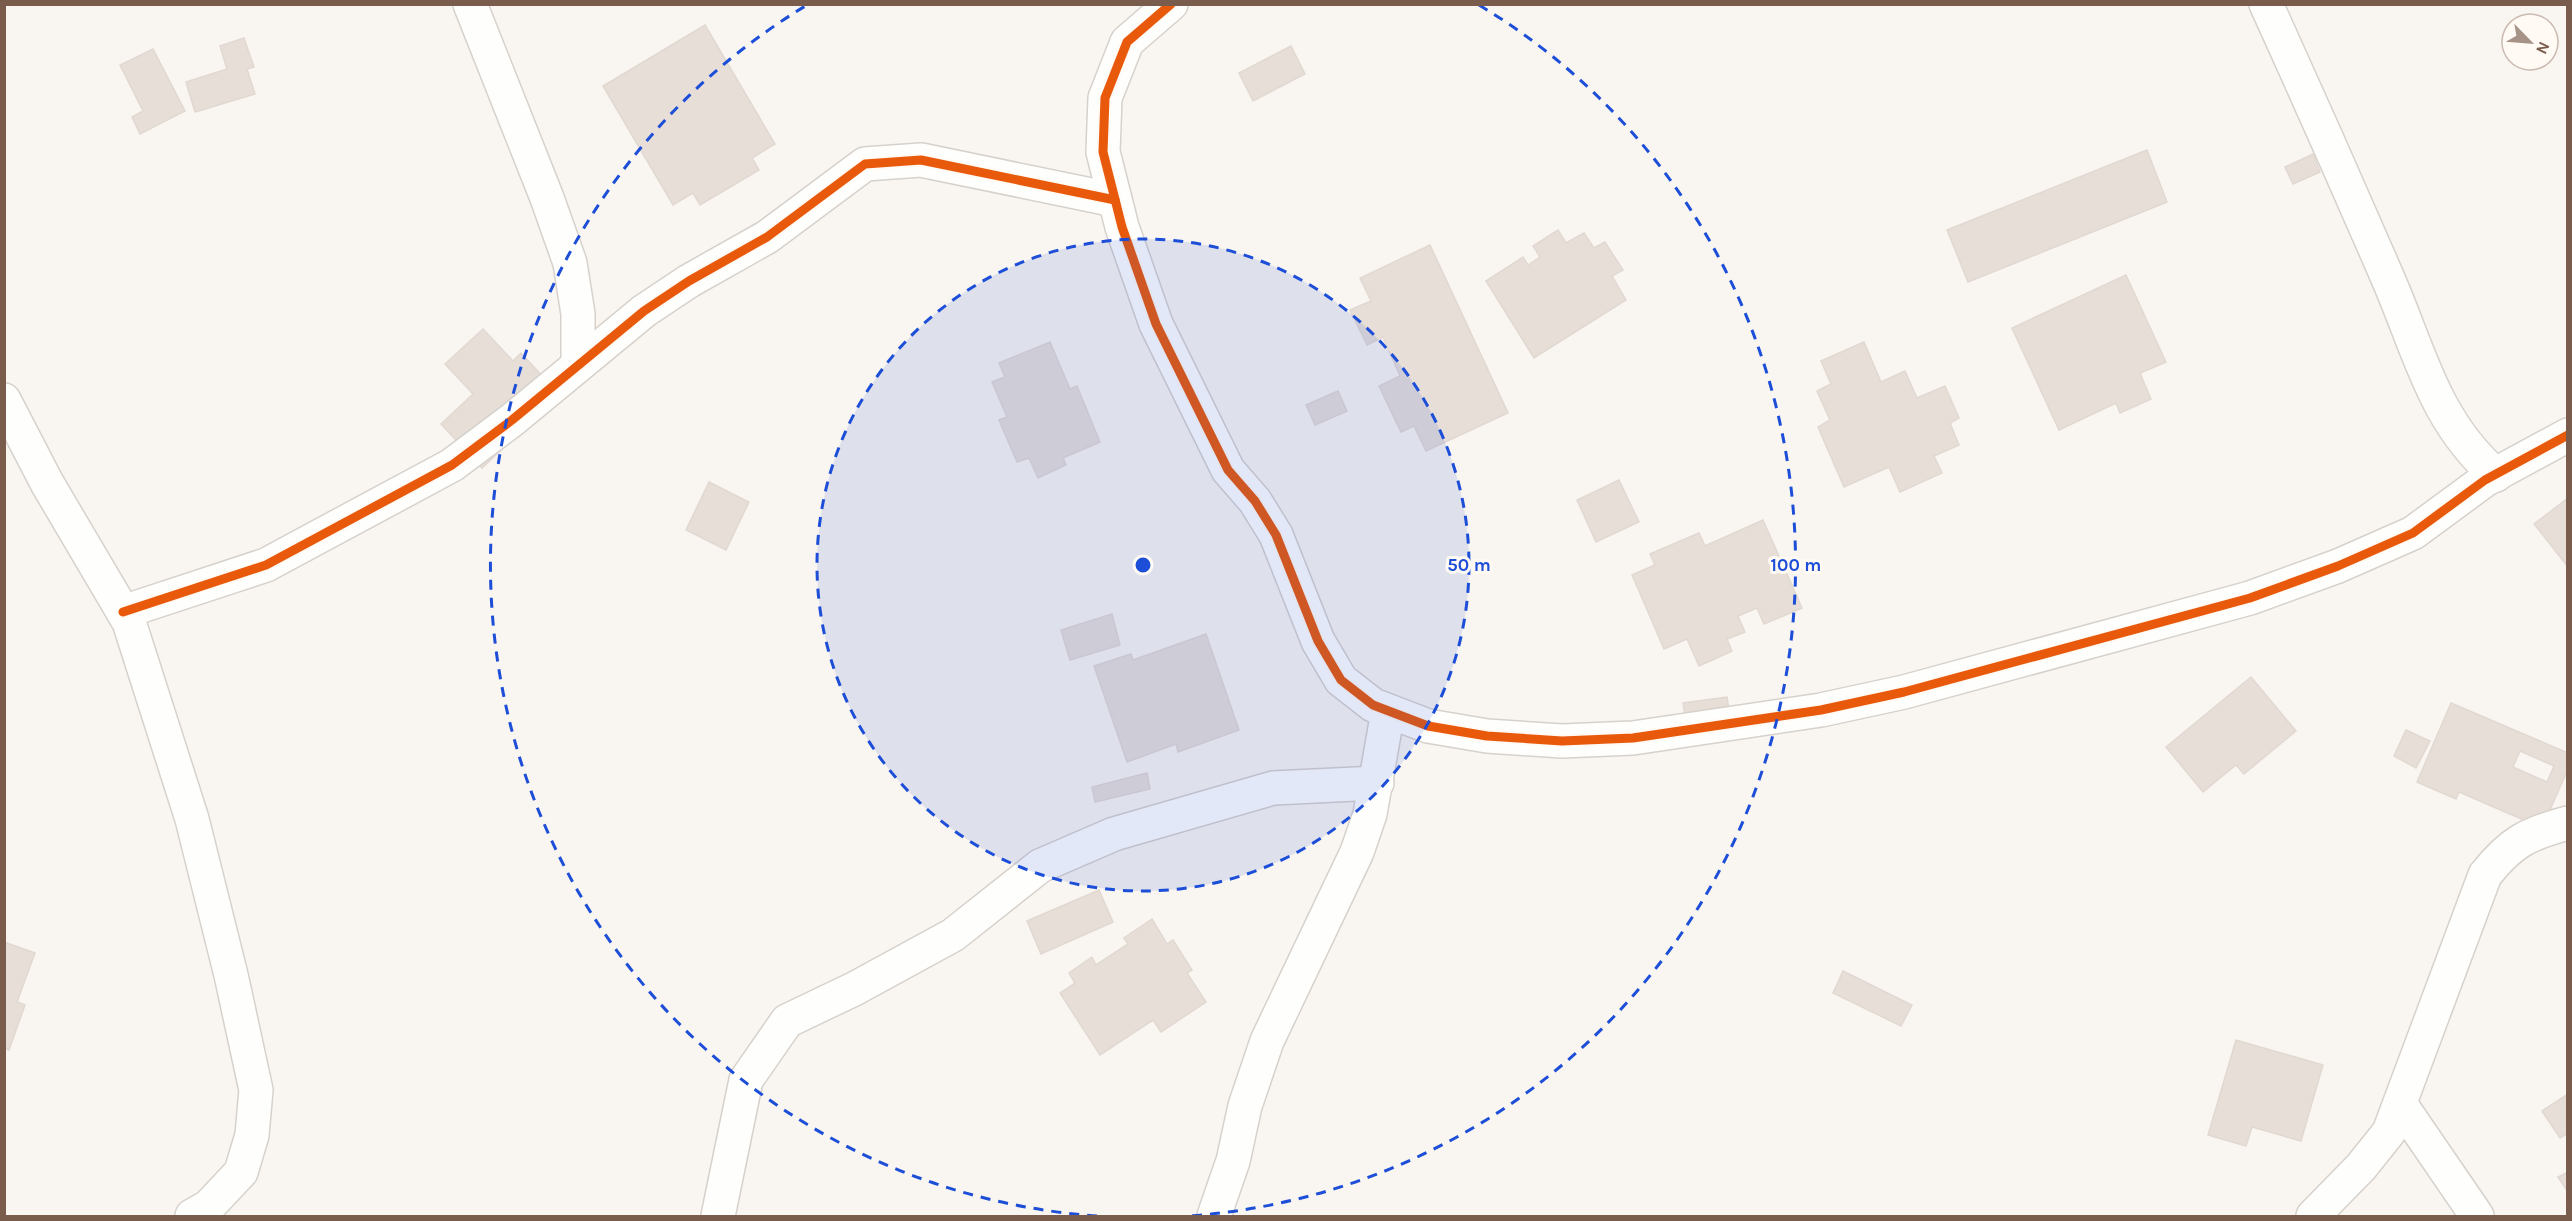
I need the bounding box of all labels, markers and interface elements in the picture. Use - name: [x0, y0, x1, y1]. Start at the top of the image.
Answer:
- north arrow: [2500, 12, 2560, 72]
- text: N: [2532, 39, 2554, 57]
- text: 50 m: [1447, 554, 1491, 576]
- text: 100 m: [1771, 554, 1821, 576]
- centre of rings: [1133, 555, 1153, 575]

